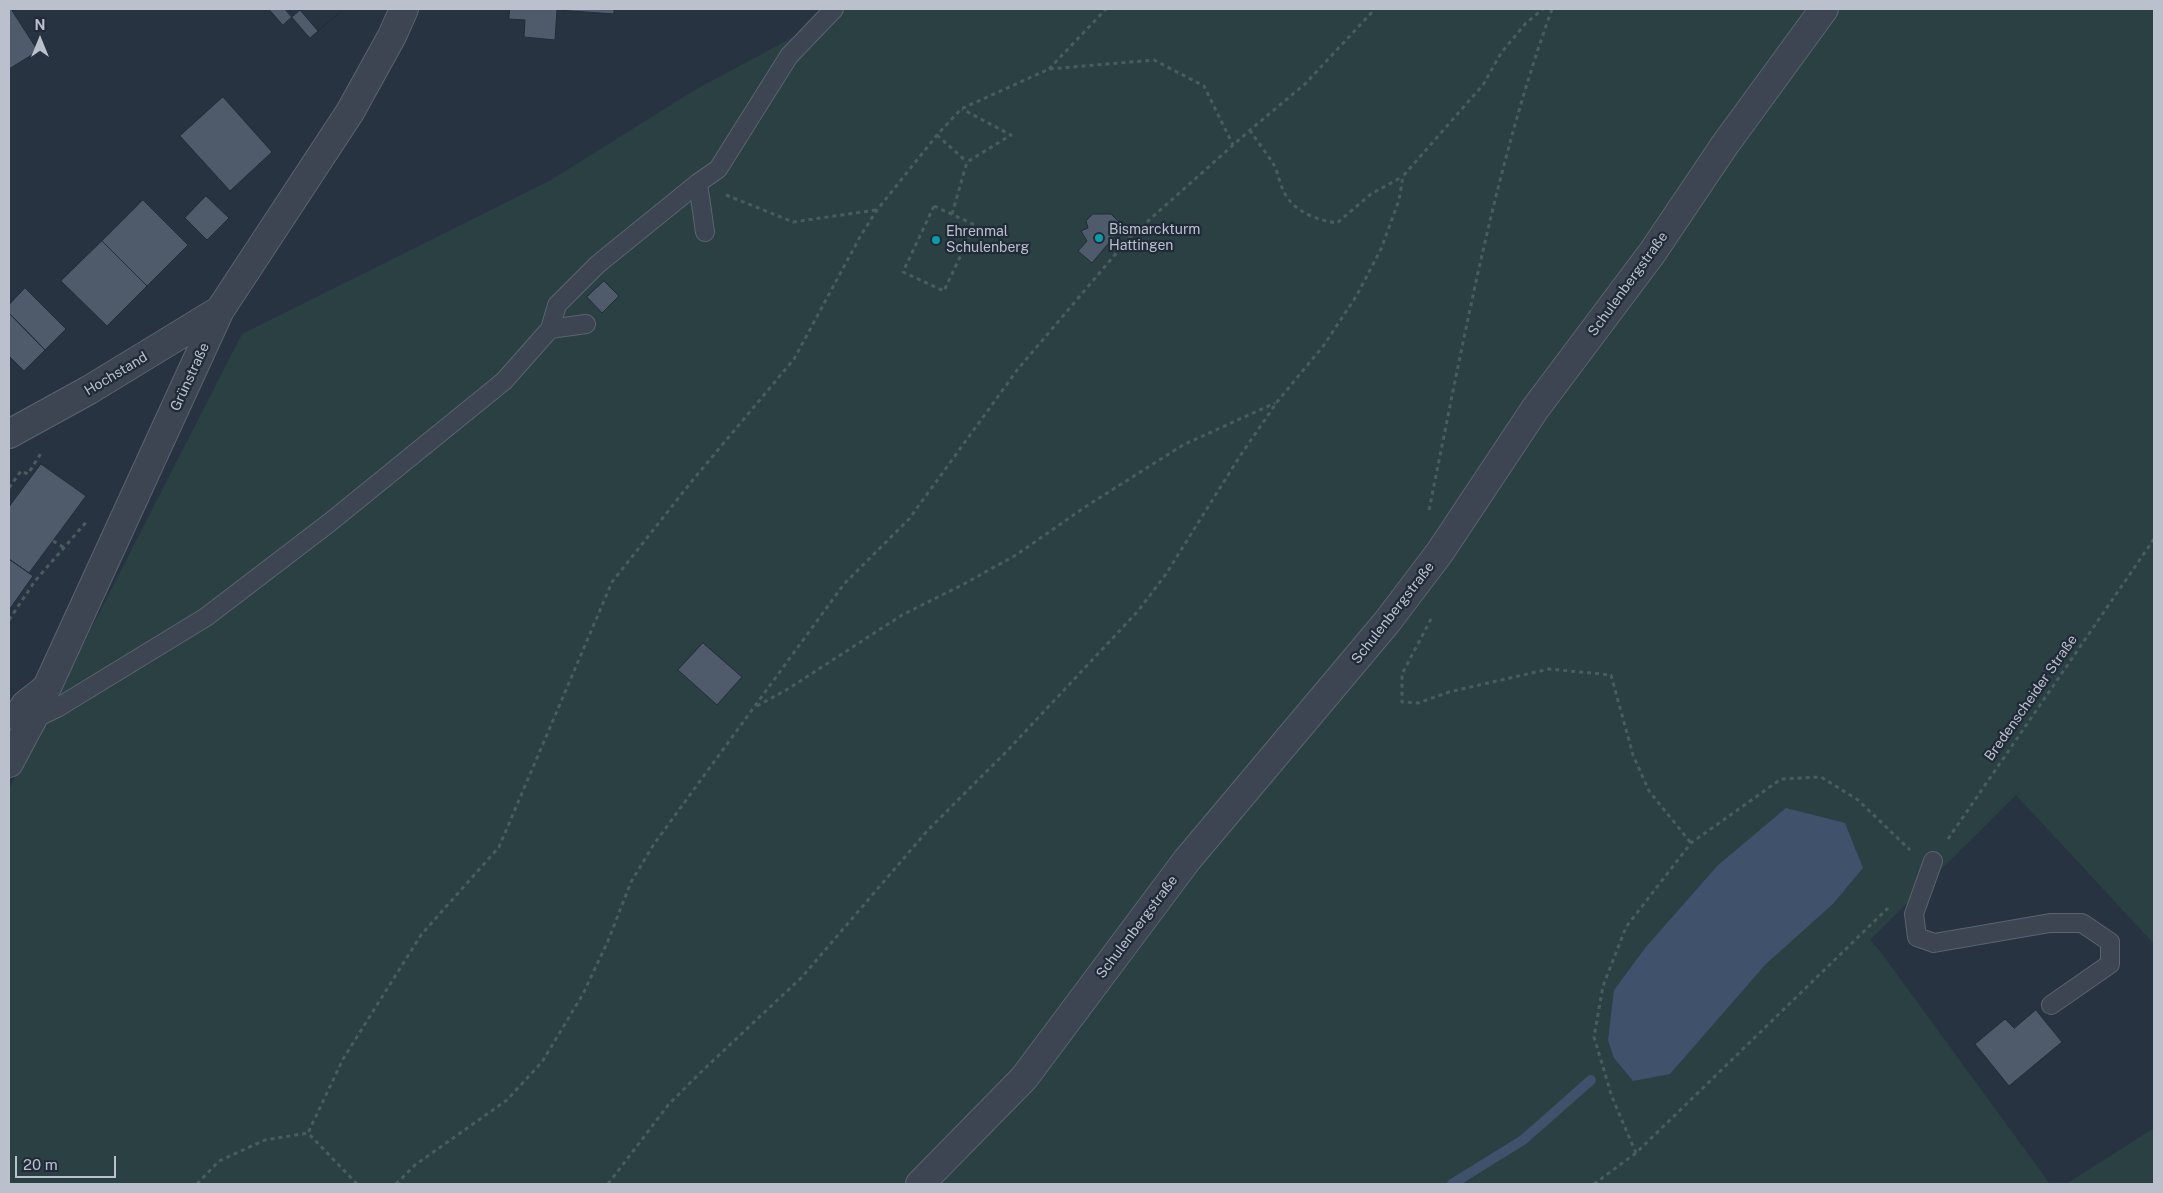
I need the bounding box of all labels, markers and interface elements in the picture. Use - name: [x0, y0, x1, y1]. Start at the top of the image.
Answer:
- north arrow: [15, 15, 65, 65]
- text: N: [35, 17, 45, 33]
- place label: Bismarckturm Hattingen: [1109, 222, 1200, 254]
- place label: Ehrenmal Schulenberg: [946, 224, 1029, 256]
- street label: Schulenbergstraße: [1585, 229, 1671, 339]
- marker: Bismarckturm Hattingen: [1093, 232, 1105, 244]
- marker: Ehrenmal Schulenberg: [930, 234, 942, 246]
- street label: Grünstraße: [167, 340, 213, 414]
- street label: Hochstand: [81, 349, 151, 399]
- street label: Schulenbergstraße: [1348, 559, 1438, 667]
- street label: Bredenscheider Straße: [1981, 632, 2081, 764]
- street label: Schulenbergstraße: [1093, 872, 1181, 982]
- scale bar: [18, 1146, 119, 1178]
- text: 20 m: [23, 1156, 58, 1173]

